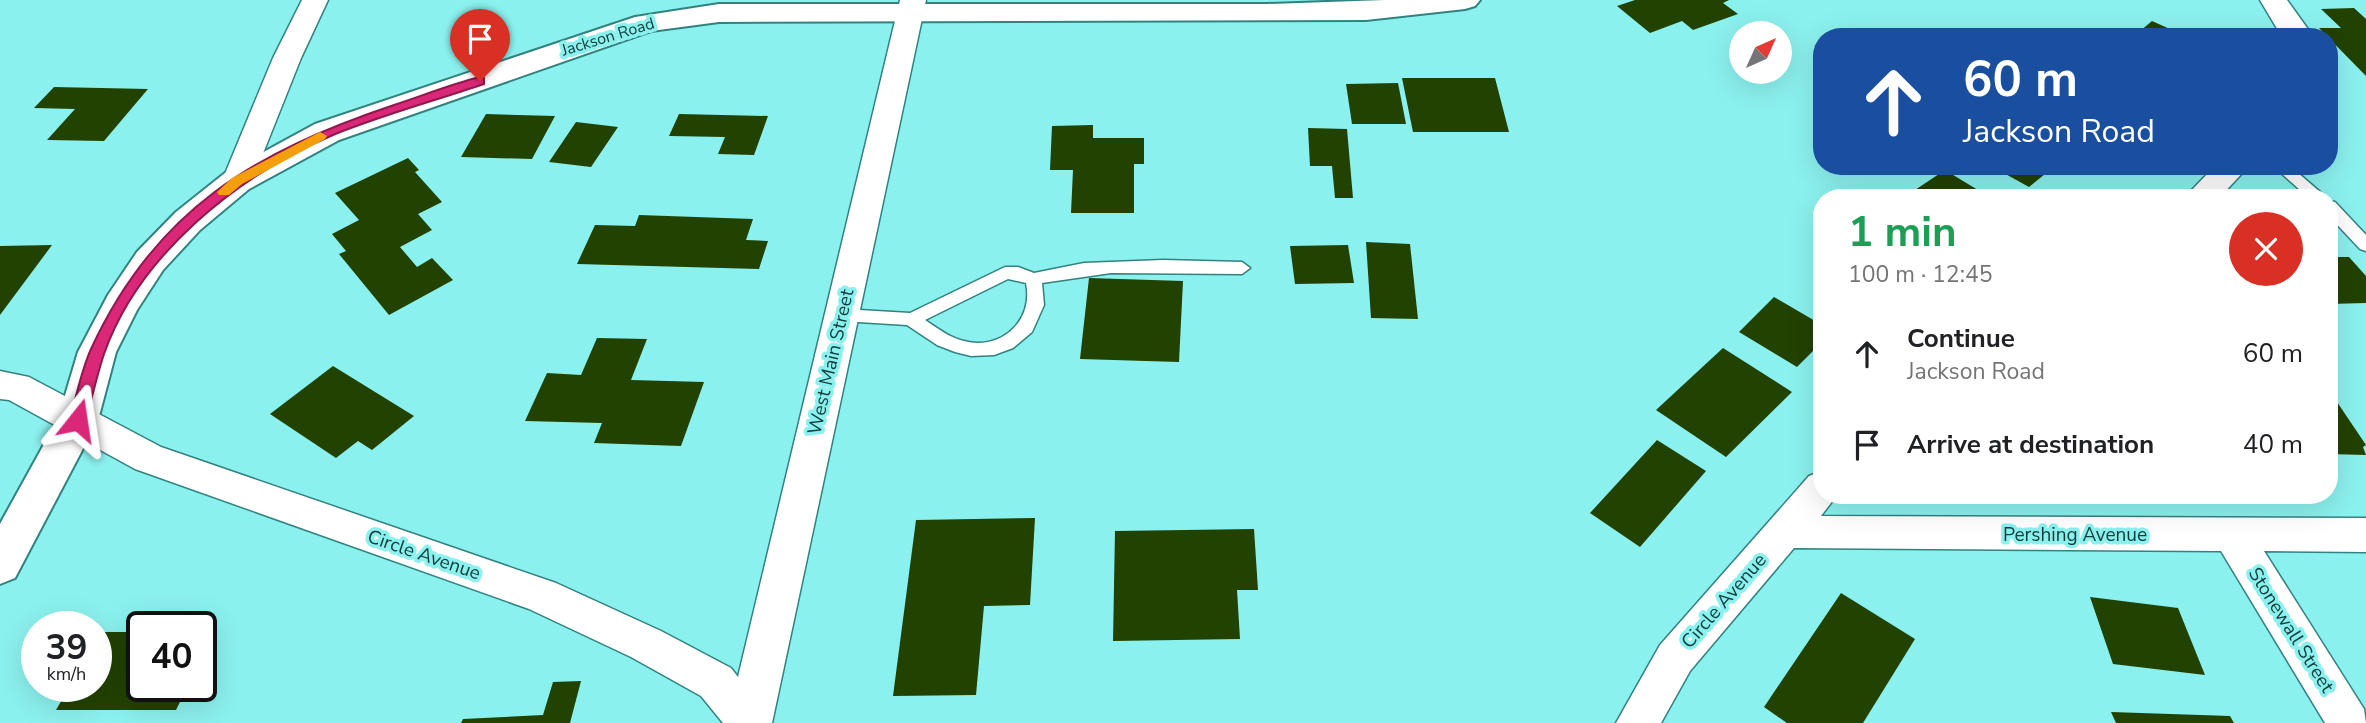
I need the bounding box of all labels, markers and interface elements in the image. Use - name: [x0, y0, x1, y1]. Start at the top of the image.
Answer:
- pin: [450, 9, 510, 81]
- street label: Jackson Road: [558, 12, 657, 62]
- icon: arrive: [461, 20, 499, 58]
- north arrow: [1729, 21, 1792, 84]
- map controls: [1729, 21, 1792, 84]
- text: 60 m: [1963, 46, 2078, 113]
- icon: ahead: [1848, 56, 1939, 147]
- text: Jackson Road: [1963, 110, 2155, 153]
- text: 1 min: [1848, 204, 1957, 261]
- button: close: [2229, 212, 2303, 286]
- text: 100 m · 12:45: [1848, 259, 1993, 290]
- street label: West Main Street: [802, 286, 860, 437]
- text: Continue: [1907, 321, 2015, 356]
- icon: ahead: [1848, 335, 1886, 373]
- text: 60 m: [2243, 336, 2303, 371]
- text: Jackson Road: [1907, 356, 2045, 387]
- position arrow: [41, 383, 115, 457]
- icon: arrive: [1848, 426, 1886, 464]
- text: Arrive at destination: [1907, 427, 2154, 462]
- text: 40 m: [2243, 427, 2303, 462]
- street label: Pershing Avenue: [2003, 522, 2147, 548]
- street label: Circle Avenue: [364, 524, 484, 586]
- street label: Circle Avenue: [1676, 548, 1772, 654]
- street label: Stonewall Street: [2242, 562, 2340, 698]
- speed limit sign: 40: [126, 611, 217, 702]
- text: 39: [45, 624, 88, 671]
- text: km/h: [47, 662, 86, 686]

